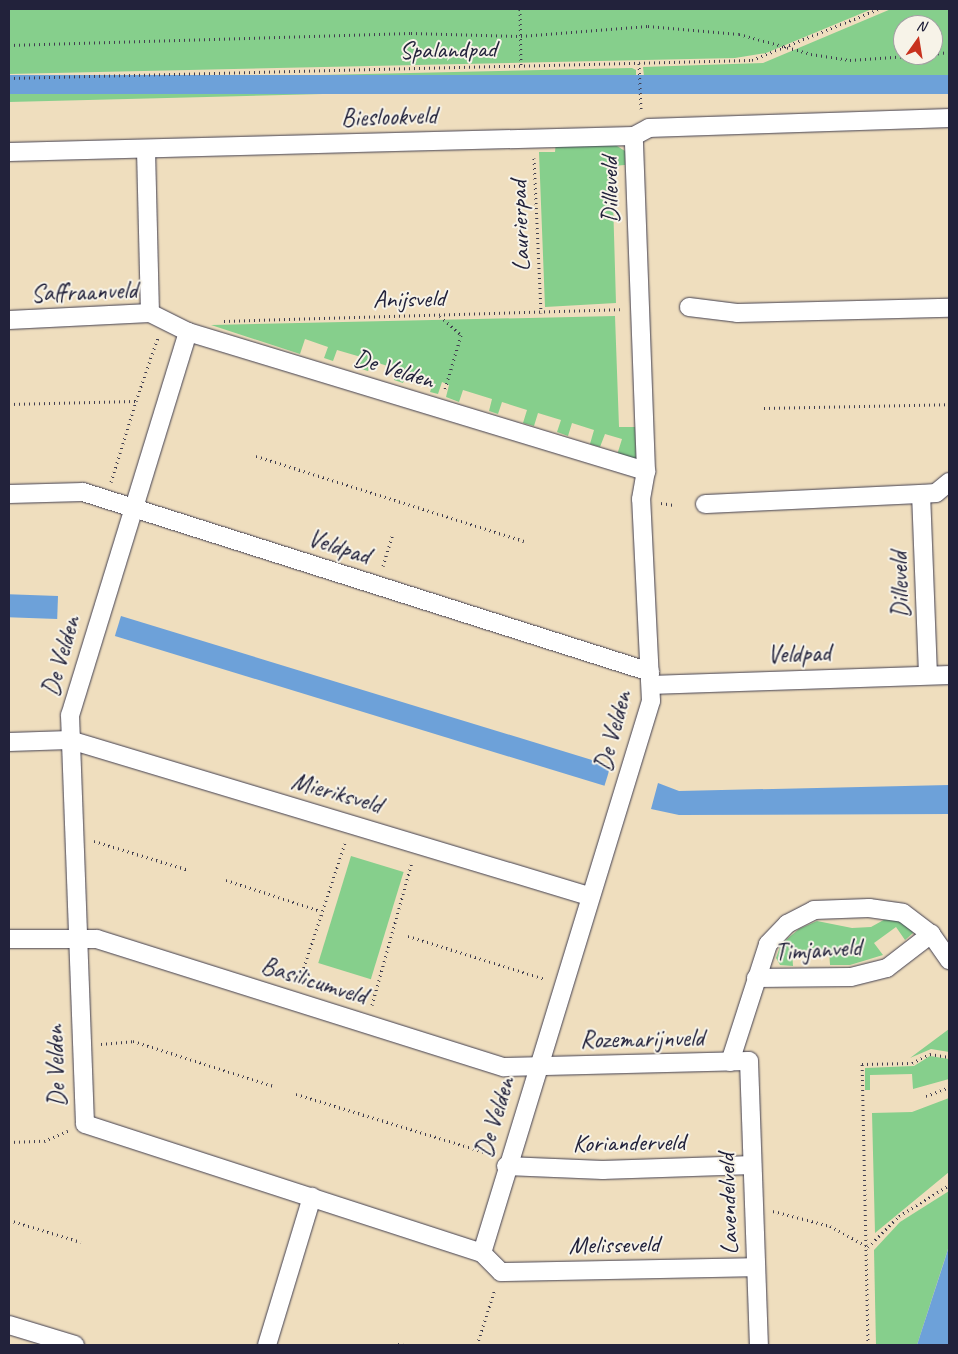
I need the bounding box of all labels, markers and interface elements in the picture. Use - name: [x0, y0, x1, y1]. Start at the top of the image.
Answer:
- north arrow: [893, 15, 943, 65]
- text: N: [915, 17, 927, 35]
- street label: Spalandpad: [399, 34, 497, 66]
- street label: Bieslookveld: [340, 100, 438, 134]
- street label: Dilleveld: [594, 156, 626, 224]
- street label: Laurierpad: [503, 180, 537, 272]
- street label: Saffraanveld: [30, 275, 138, 309]
- street label: Anijsveld: [373, 283, 445, 315]
- street label: De Velden: [350, 343, 438, 395]
- street label: Veldpad: [304, 523, 374, 571]
- street label: Dilleveld: [884, 551, 916, 619]
- street label: De Velden: [35, 612, 87, 700]
- street label: Veldpad: [767, 638, 831, 670]
- street label: De Velden: [588, 687, 638, 775]
- street label: Mieriksveld: [288, 766, 386, 820]
- street label: Timjanveld: [774, 932, 862, 968]
- street label: Basilicumveld: [257, 951, 371, 1011]
- street label: Rozemarijnveld: [580, 1023, 704, 1055]
- street label: De Velden: [40, 1024, 72, 1108]
- street label: De Velden: [469, 1073, 521, 1161]
- street label: Korianderveld: [572, 1127, 686, 1159]
- street label: Lavendelveld: [711, 1153, 745, 1255]
- street label: Melisseveld: [568, 1229, 660, 1261]

